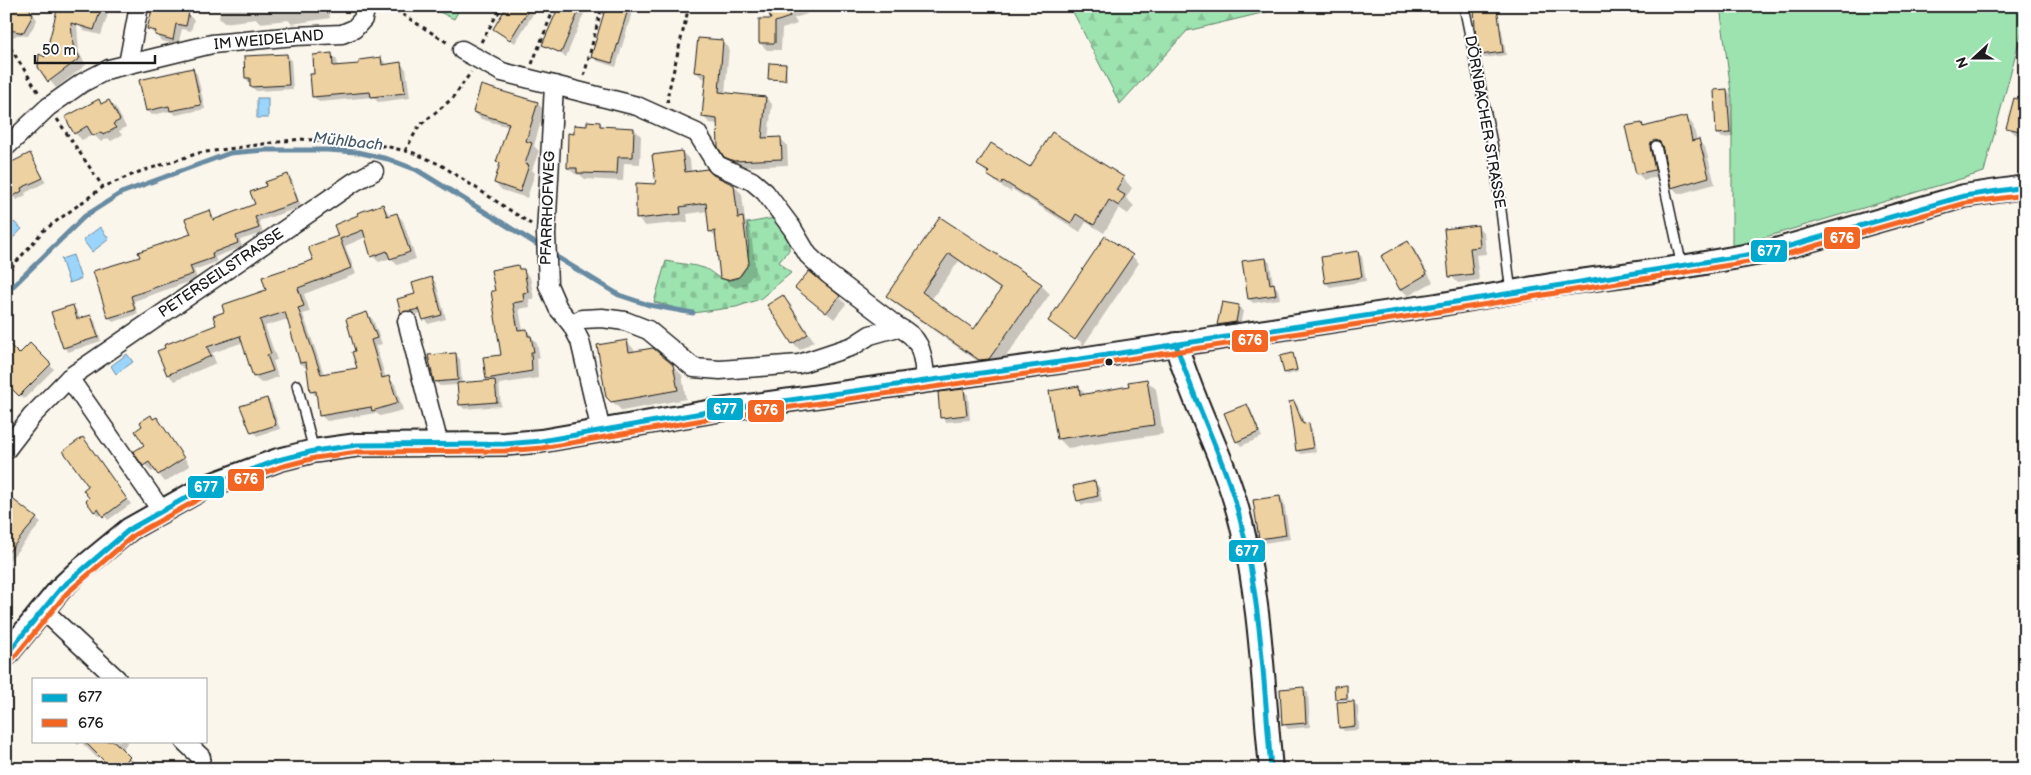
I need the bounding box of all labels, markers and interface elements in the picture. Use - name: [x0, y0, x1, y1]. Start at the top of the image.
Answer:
- street label: IM WEIDELAND: [213, 26, 325, 54]
- scale bar: [35, 32, 155, 64]
- north arrow: [1948, 32, 1998, 82]
- street label: DÖRNBACHER STRASSE: [1460, 34, 1510, 210]
- text: 50 m: [42, 41, 76, 60]
- text: N: [1953, 55, 1972, 70]
- water label: Mühlbach: [312, 129, 384, 155]
- street label: PFARRHOFWEG: [537, 150, 559, 266]
- street label: PETERSEILSTRASSE: [155, 224, 287, 322]
- line badge: 676: [1823, 226, 1861, 250]
- text: 676: [1830, 230, 1854, 247]
- line badge: 677: [1750, 239, 1788, 263]
- text: 677: [1757, 243, 1781, 260]
- line badge: 676: [1231, 329, 1269, 353]
- text: 676: [1238, 332, 1262, 349]
- unlabelled marker: [1104, 357, 1114, 367]
- line badge: 677: [706, 397, 744, 421]
- line badge: 676: [747, 399, 785, 423]
- text: 677: [713, 401, 737, 418]
- text: 676: [754, 402, 778, 419]
- line badge: 676: [227, 468, 265, 492]
- text: 676: [234, 471, 258, 488]
- line badge: 677: [187, 475, 225, 499]
- text: 677: [194, 479, 218, 496]
- line badge: 677: [1228, 539, 1266, 563]
- text: 677: [1235, 543, 1259, 560]
- legend: [32, 678, 208, 742]
- text: 677: [78, 688, 103, 707]
- text: 676: [78, 714, 104, 733]

